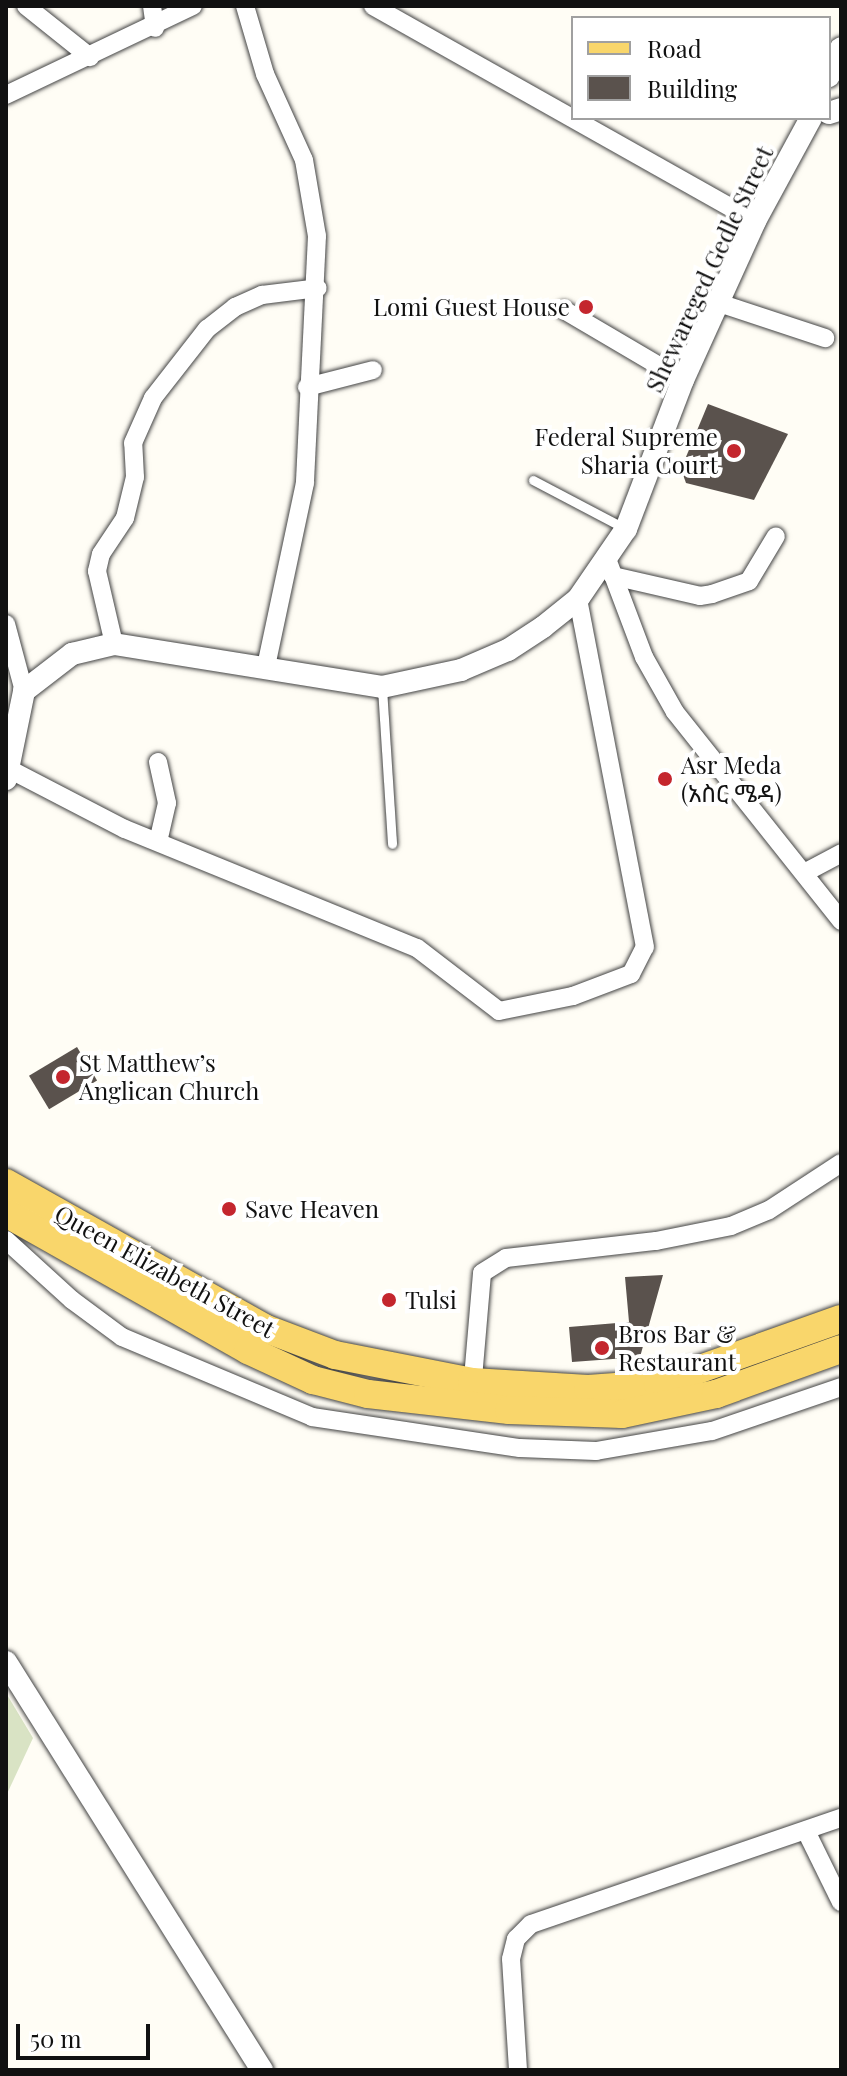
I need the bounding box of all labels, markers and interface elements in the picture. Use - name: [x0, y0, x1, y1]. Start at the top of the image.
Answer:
- legend: [571, 16, 831, 120]
- text: Road: [647, 32, 702, 64]
- text: Building: [647, 72, 737, 104]
- street label: Shewareged Gedle Street: [639, 141, 779, 397]
- place label: Lomi Guest House: [373, 293, 570, 321]
- marker: Lomi Guest House: [577, 298, 595, 316]
- place label: Federal Supreme Sharia Court: [535, 423, 718, 479]
- marker: Federal Supreme Sharia Court: [725, 442, 743, 460]
- place label: Asr Meda (አስር ሜዳ): [681, 751, 782, 807]
- marker: Asr Meda (አስር ሜዳ): [656, 770, 674, 788]
- place label: St Matthew’s Anglican Church: [79, 1049, 259, 1105]
- marker: St Matthew’s Anglican Church: [54, 1068, 72, 1086]
- place label: Save Heaven: [245, 1195, 379, 1223]
- street label: Queen Elizabeth Street: [50, 1199, 280, 1343]
- marker: Save Heaven: [220, 1200, 238, 1218]
- place label: Tulsi: [405, 1286, 457, 1314]
- marker: Tulsi: [380, 1291, 398, 1309]
- place label: Bros Bar & Restaurant: [618, 1320, 737, 1376]
- marker: Bros Bar & Restaurant: [593, 1339, 611, 1357]
- scale bar: [20, 2008, 154, 2058]
- text: 50 m: [30, 2022, 82, 2054]

